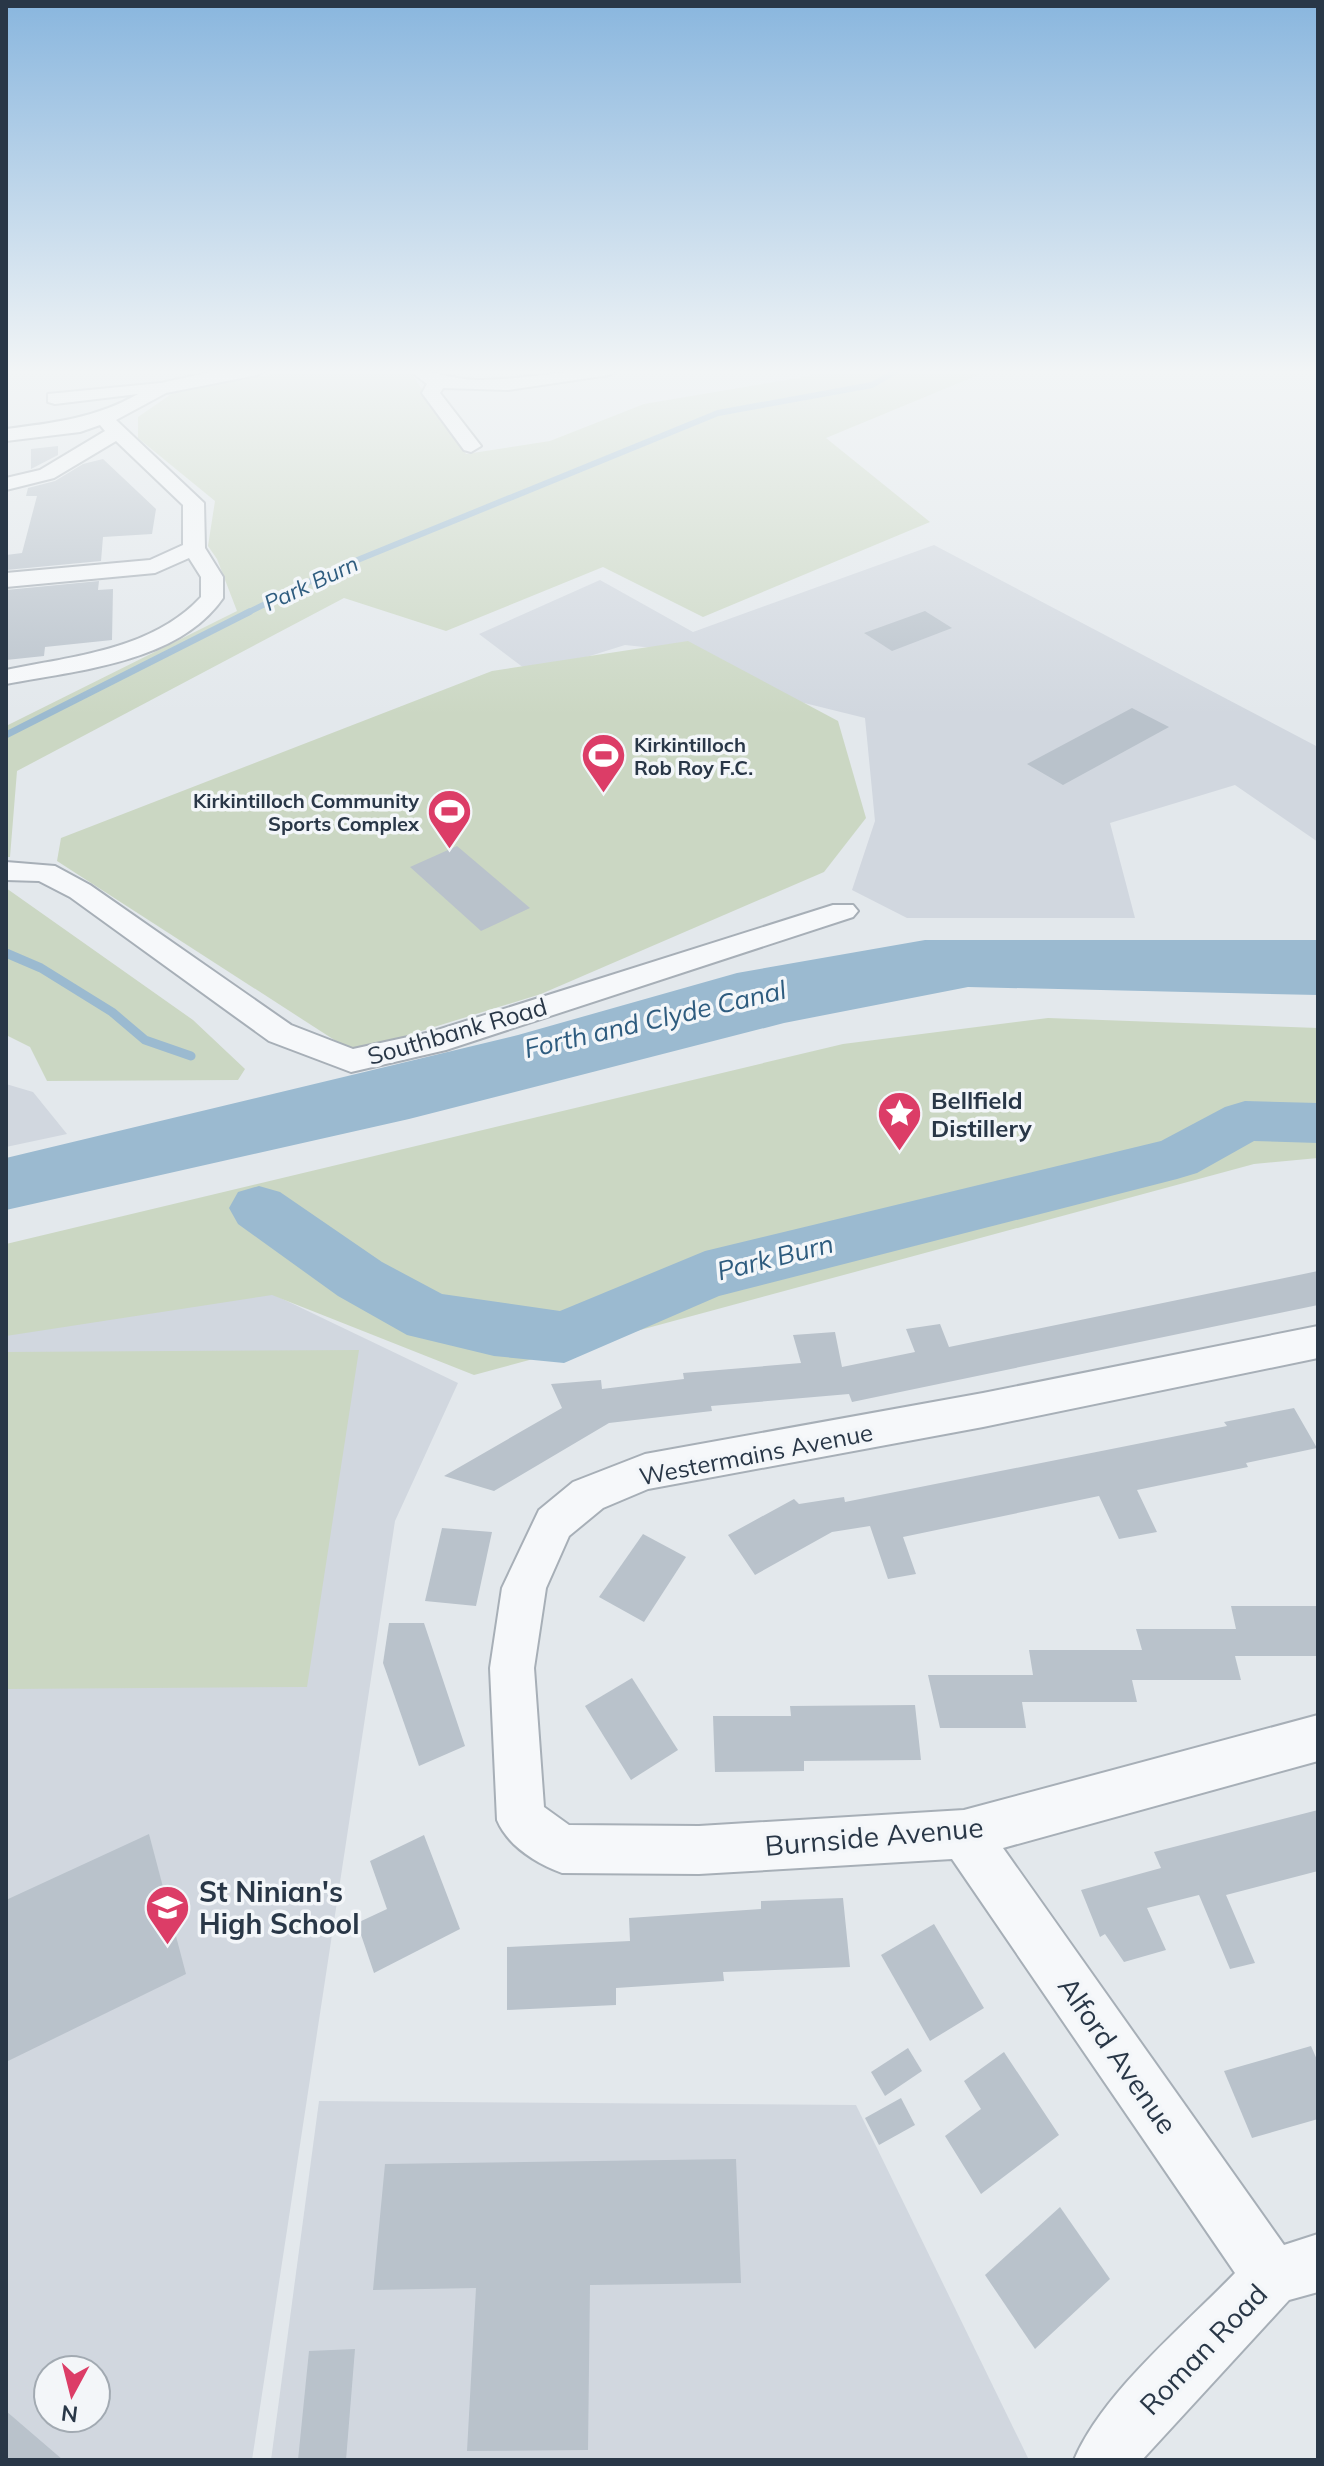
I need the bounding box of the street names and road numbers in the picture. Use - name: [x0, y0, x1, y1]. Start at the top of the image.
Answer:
- street label: Southbank Road: [364, 991, 550, 1071]
- street label: Westermains Avenue: [637, 1417, 875, 1491]
- street label: Burnside Avenue: [763, 1809, 985, 1863]
- street label: Alford Avenue: [1051, 1970, 1185, 2140]
- street label: Roman Road: [1132, 2276, 1274, 2422]

